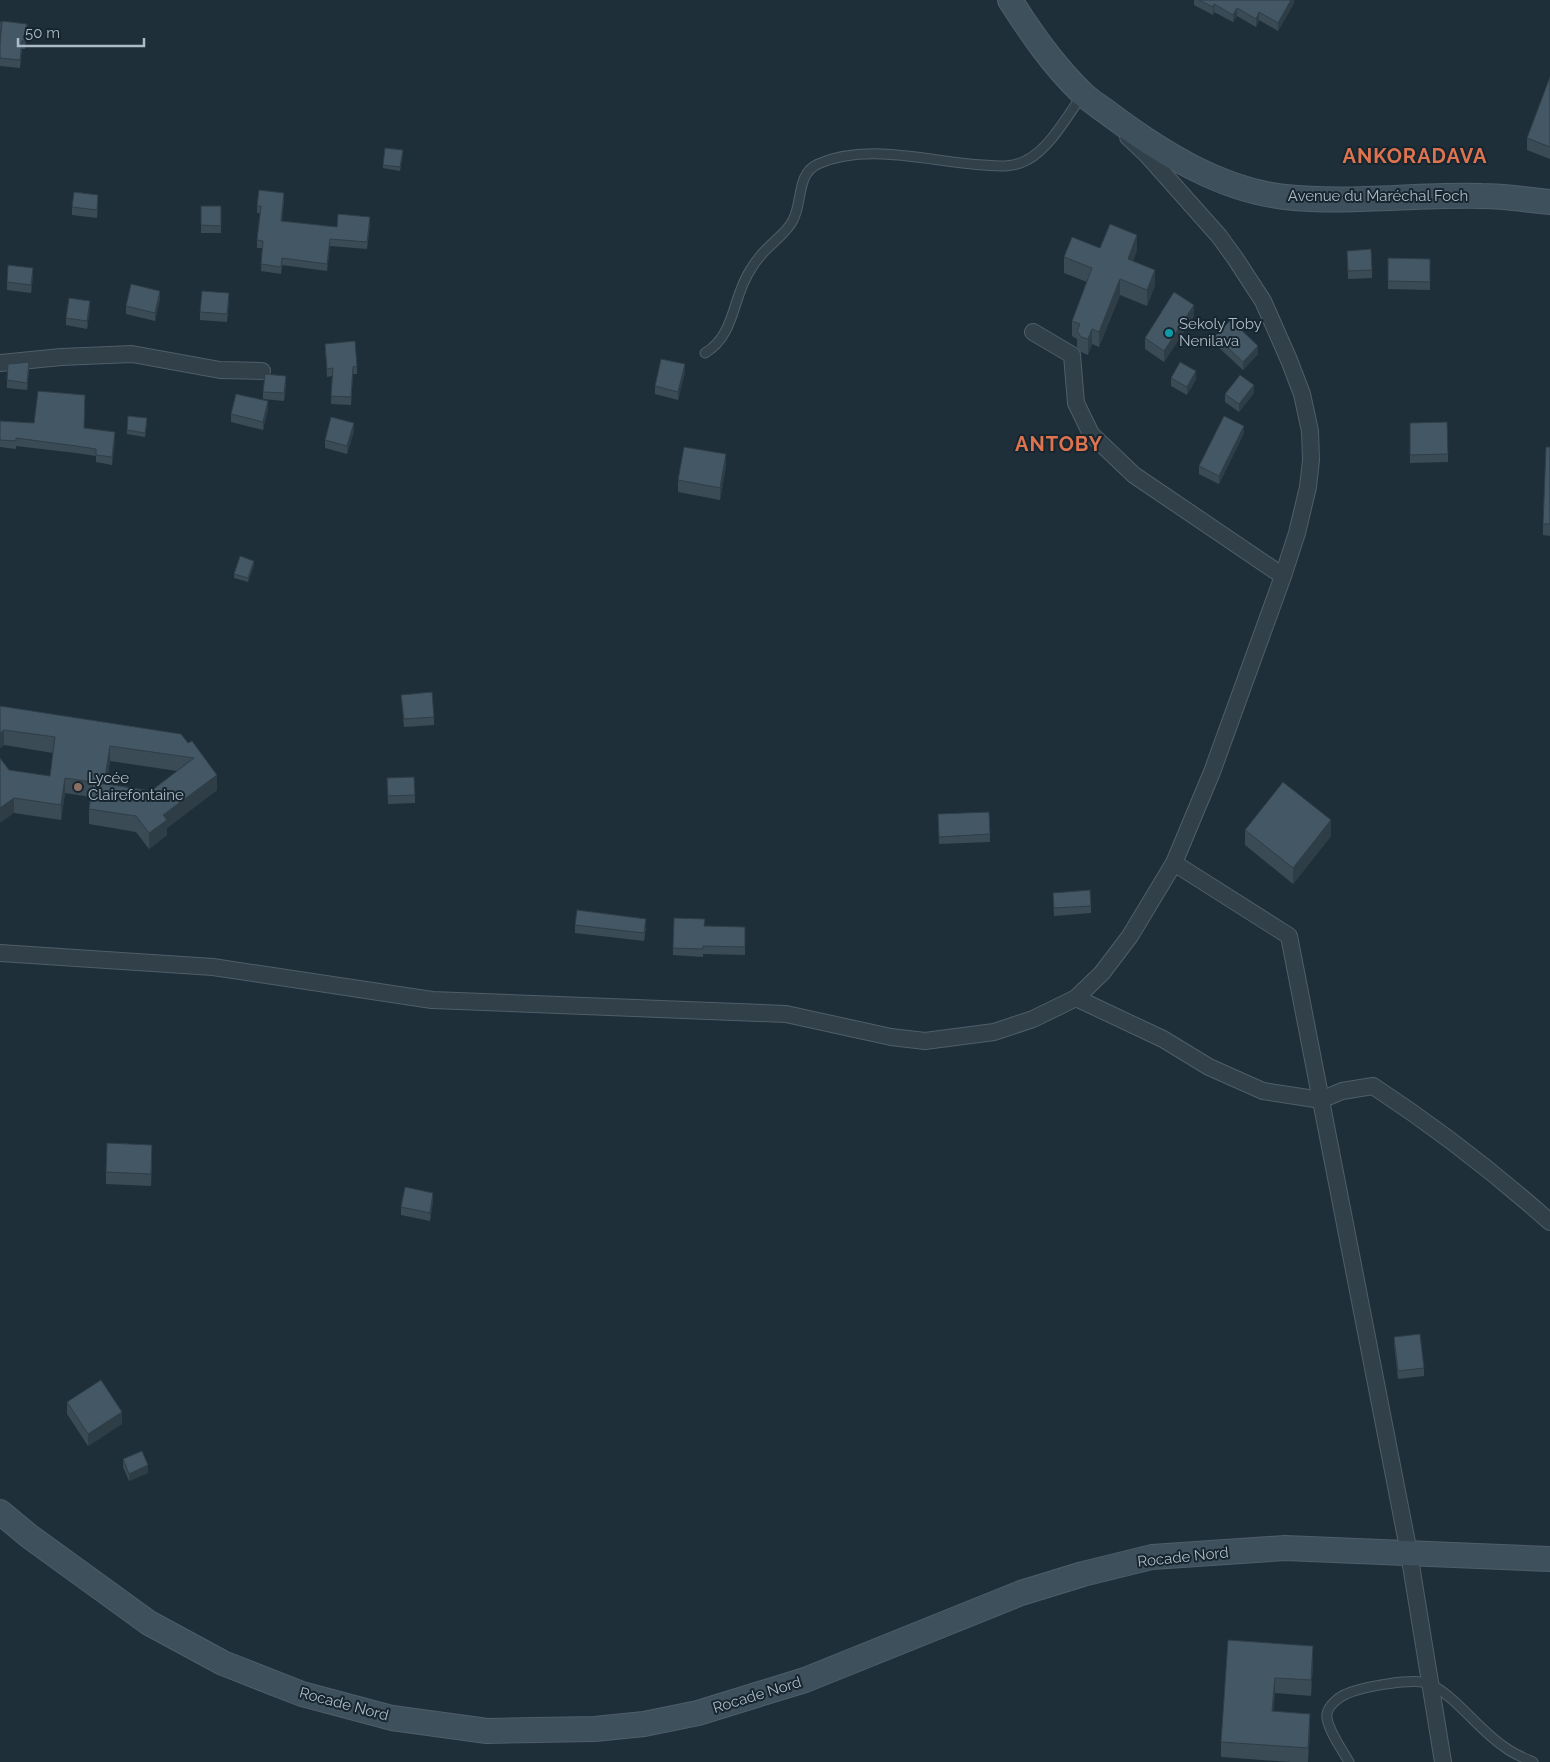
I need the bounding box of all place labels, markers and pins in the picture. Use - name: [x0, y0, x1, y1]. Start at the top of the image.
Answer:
- place label: Sekoly Toby Nenilava: [1179, 315, 1262, 350]
- marker: Sekoly Toby Nenilava: [1163, 327, 1175, 339]
- place label: Lycée Clairefontaine: [88, 769, 184, 804]
- marker: Lycée Clairefontaine: [72, 781, 84, 793]

